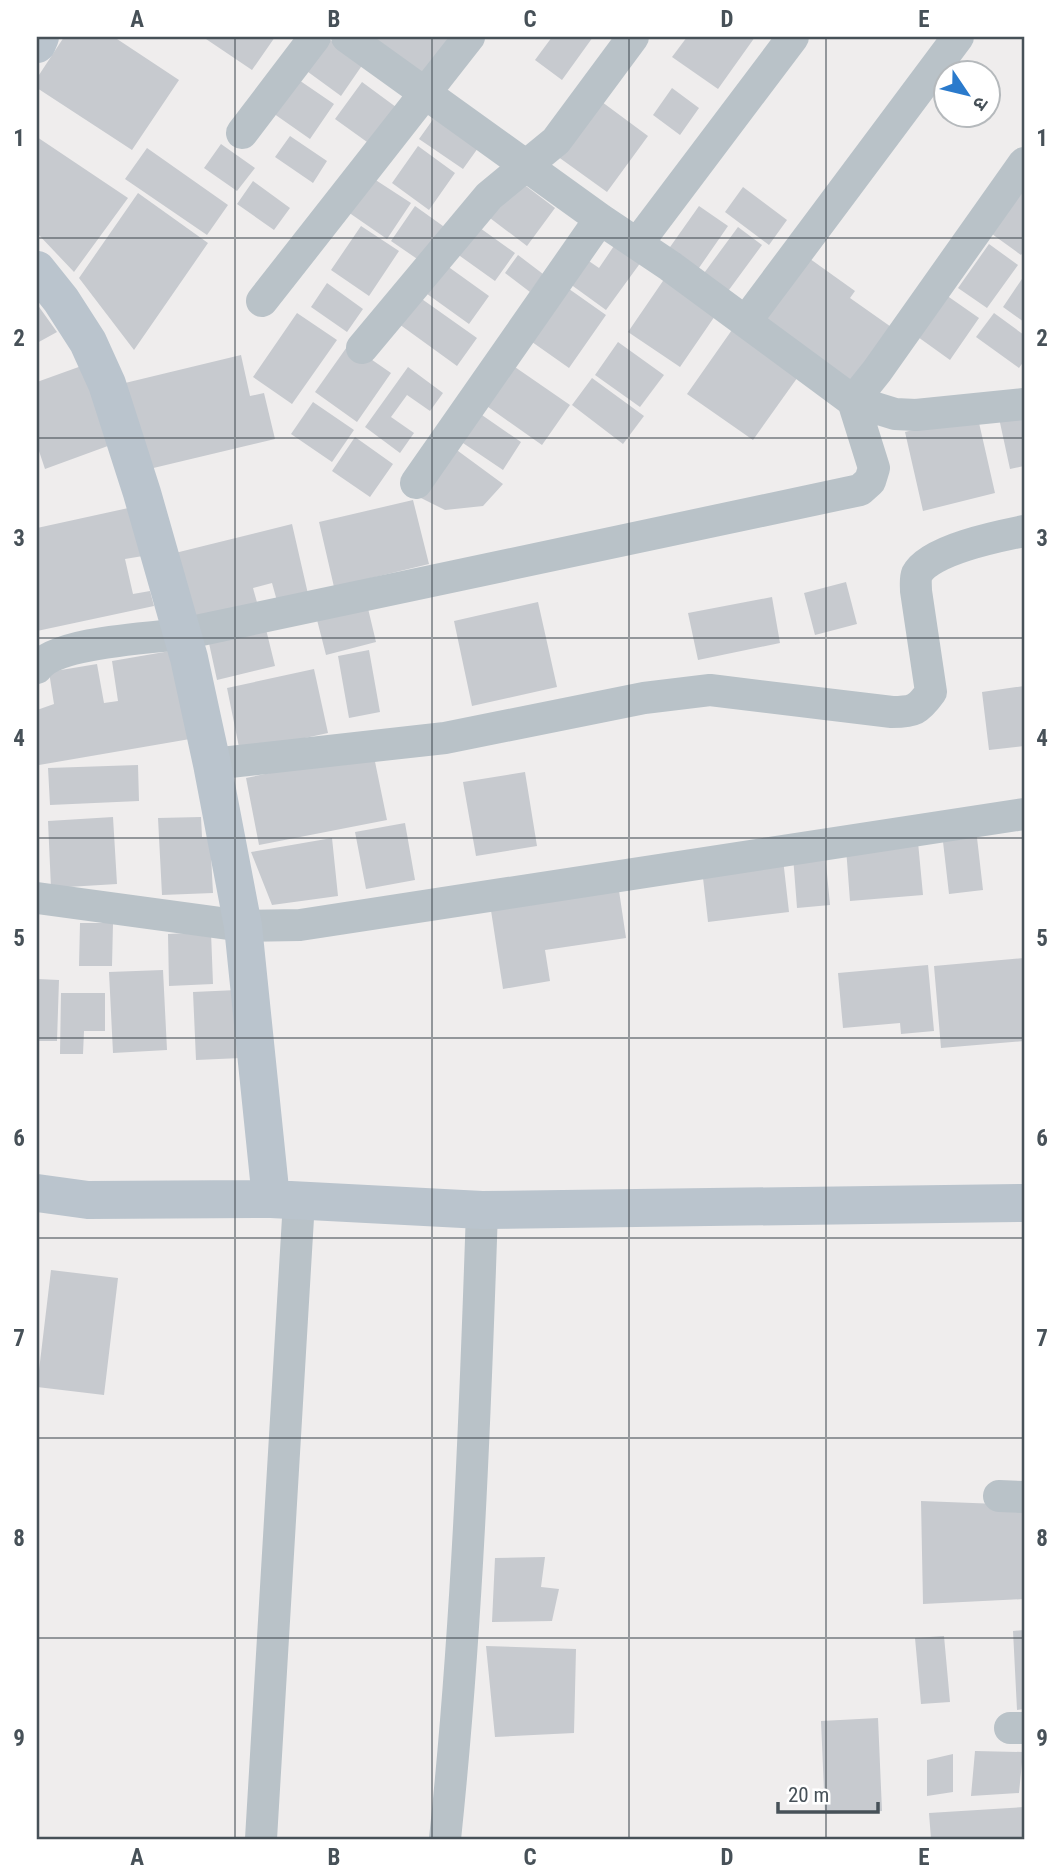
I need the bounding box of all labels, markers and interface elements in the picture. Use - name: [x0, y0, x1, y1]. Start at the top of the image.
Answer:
- text: A: [130, 6, 144, 33]
- text: B: [328, 6, 340, 33]
- text: C: [523, 6, 537, 33]
- text: D: [721, 6, 734, 33]
- text: E: [918, 6, 930, 33]
- north arrow: [932, 60, 1002, 130]
- text: उ: [967, 92, 993, 115]
- text: 1: [13, 125, 25, 152]
- text: 1: [1036, 125, 1048, 152]
- text: 2: [13, 325, 25, 352]
- text: 2: [1036, 325, 1048, 352]
- text: 3: [13, 525, 25, 552]
- text: 3: [1036, 525, 1048, 552]
- text: 4: [13, 725, 25, 752]
- text: 4: [1036, 725, 1048, 752]
- text: 5: [13, 925, 25, 952]
- text: 5: [1036, 925, 1048, 952]
- text: 6: [13, 1125, 25, 1152]
- text: 6: [1036, 1125, 1048, 1152]
- text: 7: [13, 1325, 25, 1352]
- text: 7: [1036, 1325, 1048, 1352]
- text: 8: [13, 1525, 25, 1552]
- text: 8: [1036, 1525, 1048, 1552]
- text: 9: [13, 1725, 25, 1752]
- text: 9: [1036, 1725, 1048, 1752]
- scale bar: [778, 1771, 877, 1815]
- text: 20 m: [788, 1783, 829, 1807]
- text: A: [130, 1844, 144, 1871]
- text: B: [328, 1844, 340, 1871]
- text: C: [523, 1844, 537, 1871]
- text: D: [721, 1844, 734, 1871]
- text: E: [918, 1844, 930, 1871]

